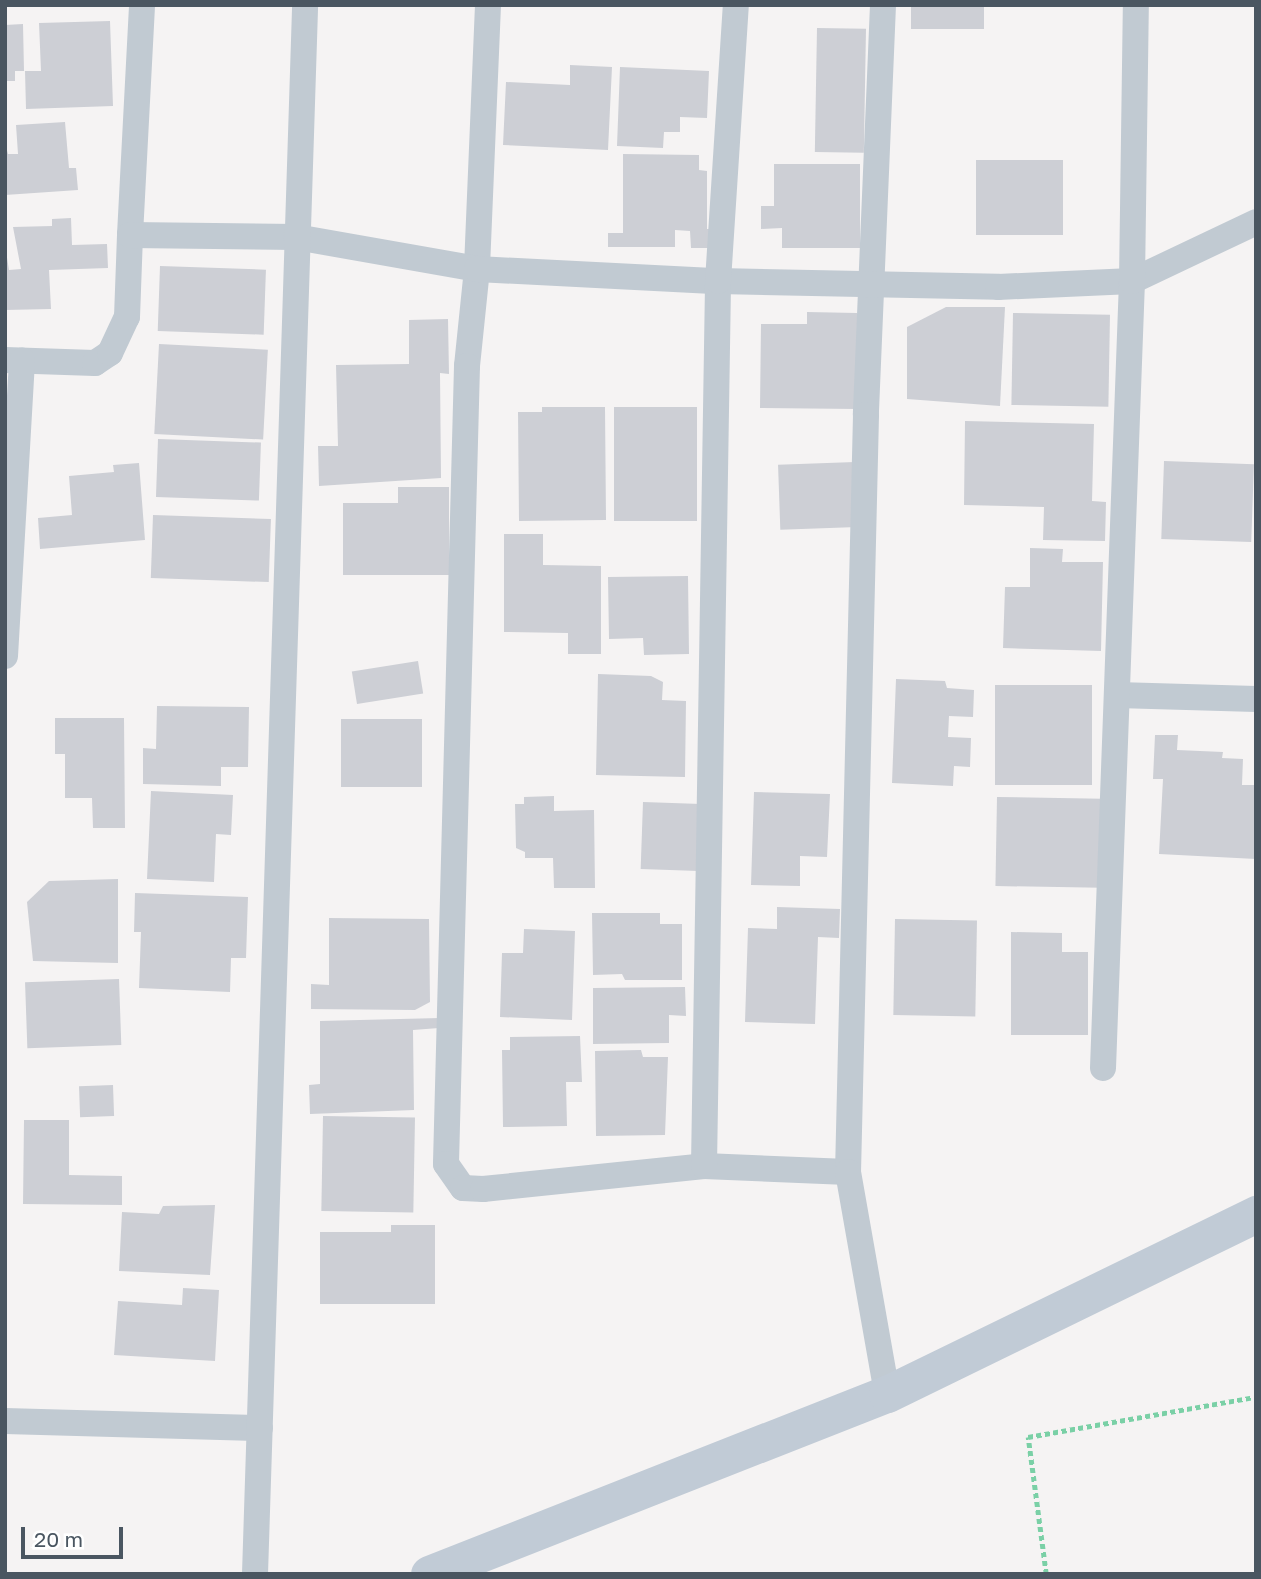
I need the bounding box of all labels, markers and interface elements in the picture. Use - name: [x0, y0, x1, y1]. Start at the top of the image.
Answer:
- scale bar: [24, 1512, 126, 1556]
- text: 20 m: [34, 1526, 83, 1552]

